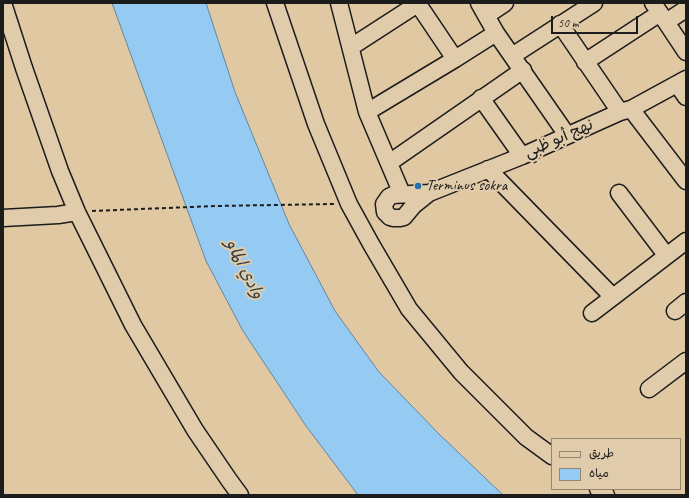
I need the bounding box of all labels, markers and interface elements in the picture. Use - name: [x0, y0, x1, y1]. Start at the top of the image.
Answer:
- scale bar: [553, 8, 640, 34]
- text: 50 m: [558, 15, 578, 31]
- street label: نهج أبو ظبي: [522, 115, 596, 163]
- place label: Terminus sokra: [426, 176, 507, 196]
- marker: Terminus sokra: [413, 181, 423, 191]
- water label: وادي الماو: [220, 236, 268, 302]
- legend: [551, 438, 681, 490]
- text: طريق: [589, 445, 614, 461]
- text: مياه: [589, 465, 609, 481]

